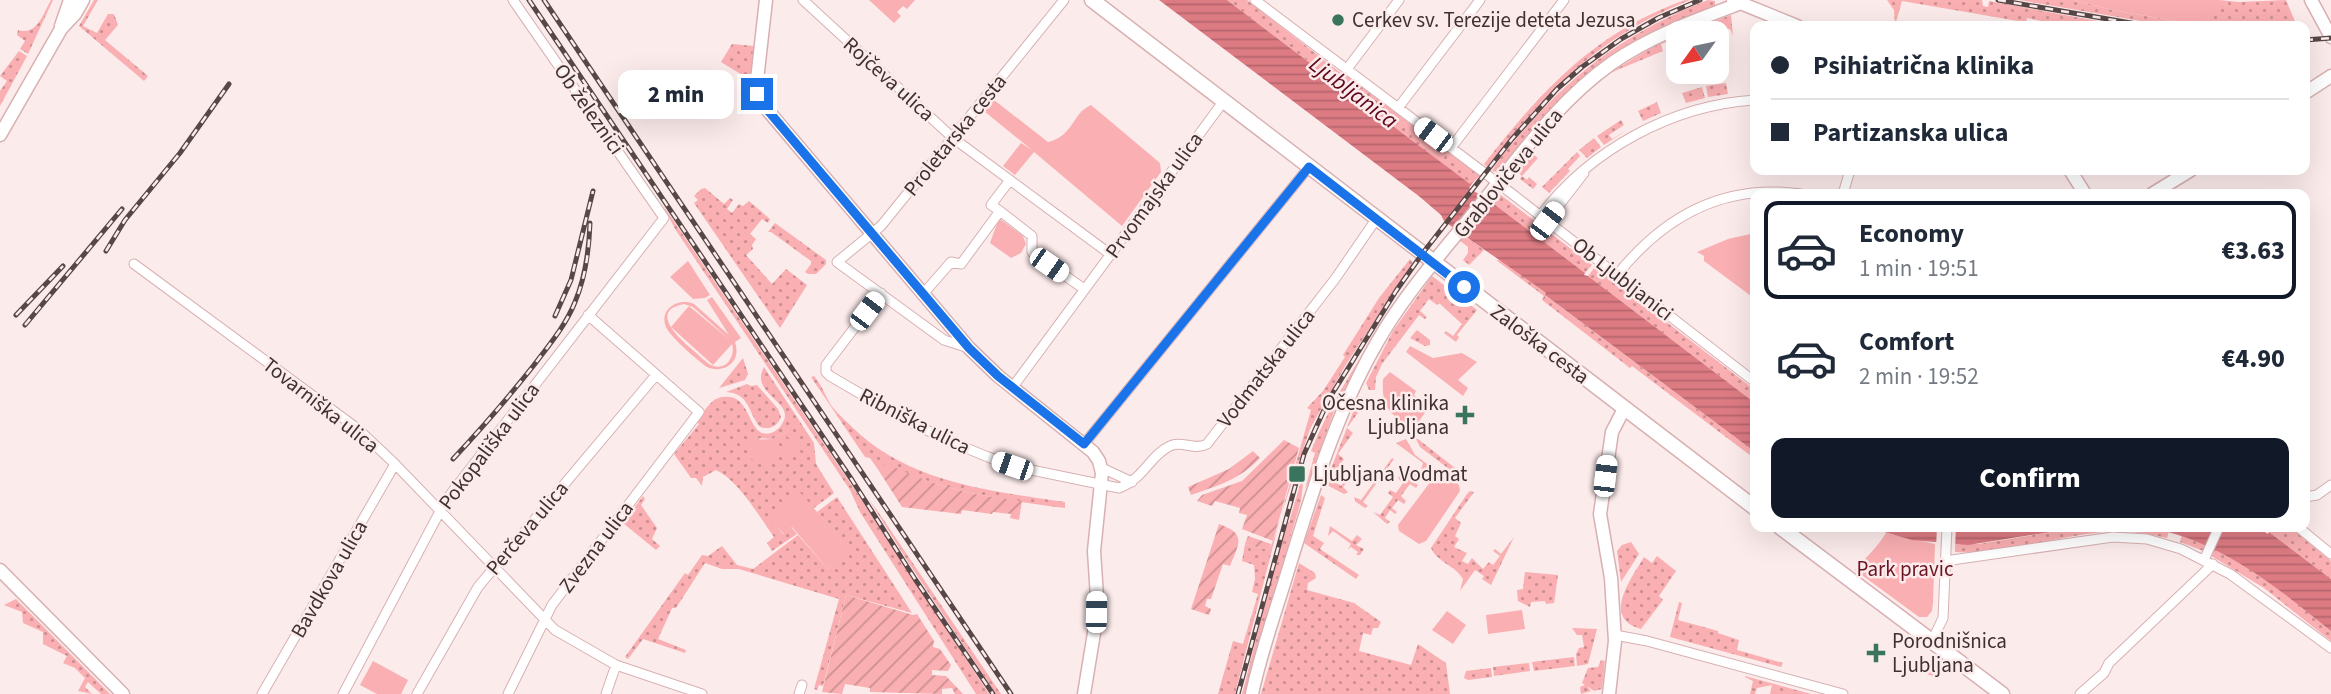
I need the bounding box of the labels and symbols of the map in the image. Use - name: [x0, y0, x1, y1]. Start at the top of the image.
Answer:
- place label: Cerkev sv. Terezije deteta Jezusa: [1352, 5, 1636, 35]
- marker: Cerkev sv. Terezije deteta Jezusa: [1330, 12, 1346, 28]
- north arrow: [1666, 21, 1729, 84]
- street label: Rojčeva ulica: [837, 30, 941, 128]
- water label: Ljubljanica: [1302, 48, 1405, 137]
- street label: Ob železnici: [547, 57, 631, 161]
- street label: Proletarska cesta: [896, 68, 1014, 202]
- callout: 2 min: [617, 70, 732, 119]
- route end: [741, 78, 773, 110]
- street label: Grablovičeva ulica: [1446, 102, 1570, 244]
- car: [1410, 114, 1457, 156]
- street label: Prvomajska ulica: [1098, 126, 1210, 264]
- car: [1526, 198, 1569, 244]
- street label: Ob Ljubljanici: [1566, 230, 1680, 328]
- car: [1026, 244, 1073, 286]
- route start: [1448, 271, 1480, 303]
- car: [846, 288, 889, 334]
- street label: Zaloška cesta: [1484, 297, 1596, 391]
- street label: Vodmatska ulica: [1210, 302, 1322, 434]
- street label: Tovarniška ulica: [256, 350, 386, 460]
- street label: Pokopališka ulica: [431, 376, 547, 516]
- street label: Ribniška ulica: [854, 380, 976, 462]
- place label: Očesna klinika Ljubljana: [1322, 388, 1449, 442]
- marker: Očesna klinika Ljubljana: [1455, 405, 1475, 425]
- car: [989, 449, 1036, 483]
- car: [1593, 454, 1618, 498]
- place label: Ljubljana Vodmat: [1313, 459, 1467, 489]
- marker: Ljubljana Vodmat: [1287, 464, 1307, 484]
- street label: Perčeva ulica: [479, 474, 575, 582]
- street label: Zvezna ulica: [551, 495, 641, 599]
- street label: Bavdkova ulica: [283, 514, 375, 644]
- park label: Park pravic: [1856, 554, 1954, 584]
- car: [1086, 591, 1107, 633]
- place label: Porodnišnica Ljubljana: [1892, 626, 2007, 680]
- marker: Porodnišnica Ljubljana: [1866, 643, 1886, 663]

